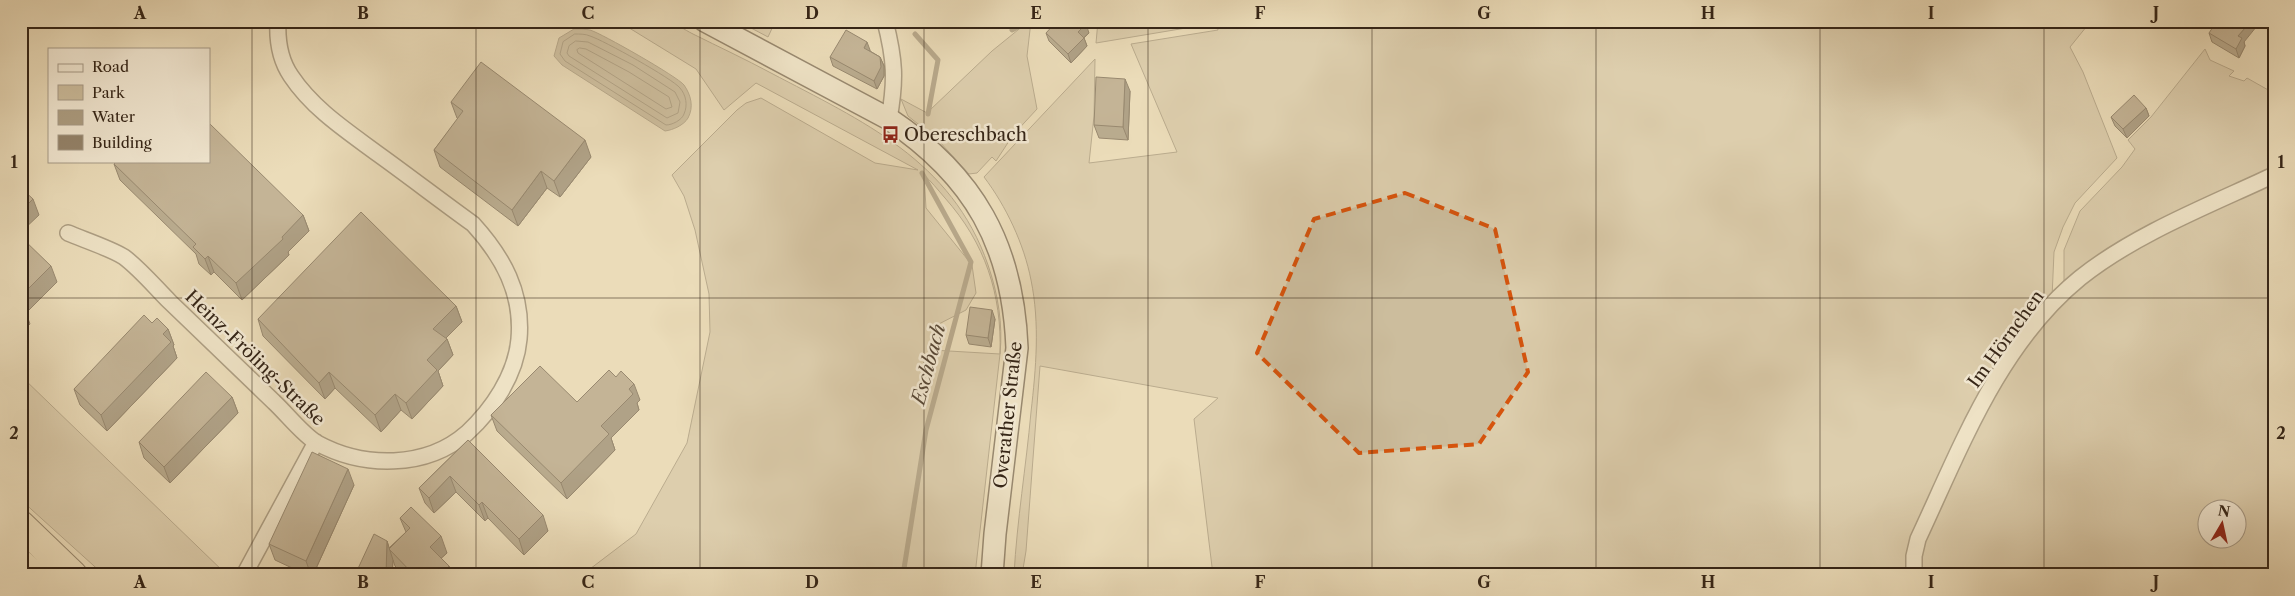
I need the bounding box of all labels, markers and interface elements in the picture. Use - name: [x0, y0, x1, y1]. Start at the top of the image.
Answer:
- text: A: [133, 3, 147, 23]
- text: B: [357, 3, 369, 23]
- text: C: [582, 3, 594, 23]
- text: D: [805, 3, 819, 23]
- text: E: [1030, 3, 1042, 23]
- text: F: [1255, 3, 1266, 23]
- text: G: [1477, 3, 1491, 23]
- text: H: [1701, 3, 1715, 23]
- text: I: [1928, 3, 1935, 23]
- text: J: [2150, 3, 2159, 23]
- legend: [48, 48, 210, 162]
- text: Road: [92, 57, 129, 76]
- text: Park: [92, 83, 126, 102]
- text: Water: [91, 107, 136, 126]
- place label: Obereschbach: [904, 124, 1027, 146]
- bus stop icon: Obereschbach: [880, 125, 900, 145]
- text: Building: [92, 133, 152, 152]
- text: 1: [10, 152, 18, 172]
- text: 1: [2277, 152, 2285, 172]
- street label: Heinz-Fröling-Straße: [181, 286, 329, 430]
- street label: Im Hörnchen: [1963, 286, 2049, 392]
- water label: Eschbach: [906, 321, 950, 409]
- street label: Overather Straße: [989, 340, 1027, 490]
- text: 2: [9, 423, 19, 443]
- text: 2: [2276, 423, 2286, 443]
- north arrow: [2198, 498, 2248, 548]
- text: N: [2217, 501, 2231, 521]
- text: A: [133, 572, 147, 592]
- text: B: [357, 572, 369, 592]
- text: C: [582, 572, 594, 592]
- text: D: [805, 572, 819, 592]
- text: E: [1030, 572, 1042, 592]
- text: F: [1255, 572, 1266, 592]
- text: G: [1477, 572, 1491, 592]
- text: H: [1701, 572, 1715, 592]
- text: I: [1928, 572, 1935, 592]
- text: J: [2150, 572, 2159, 592]

